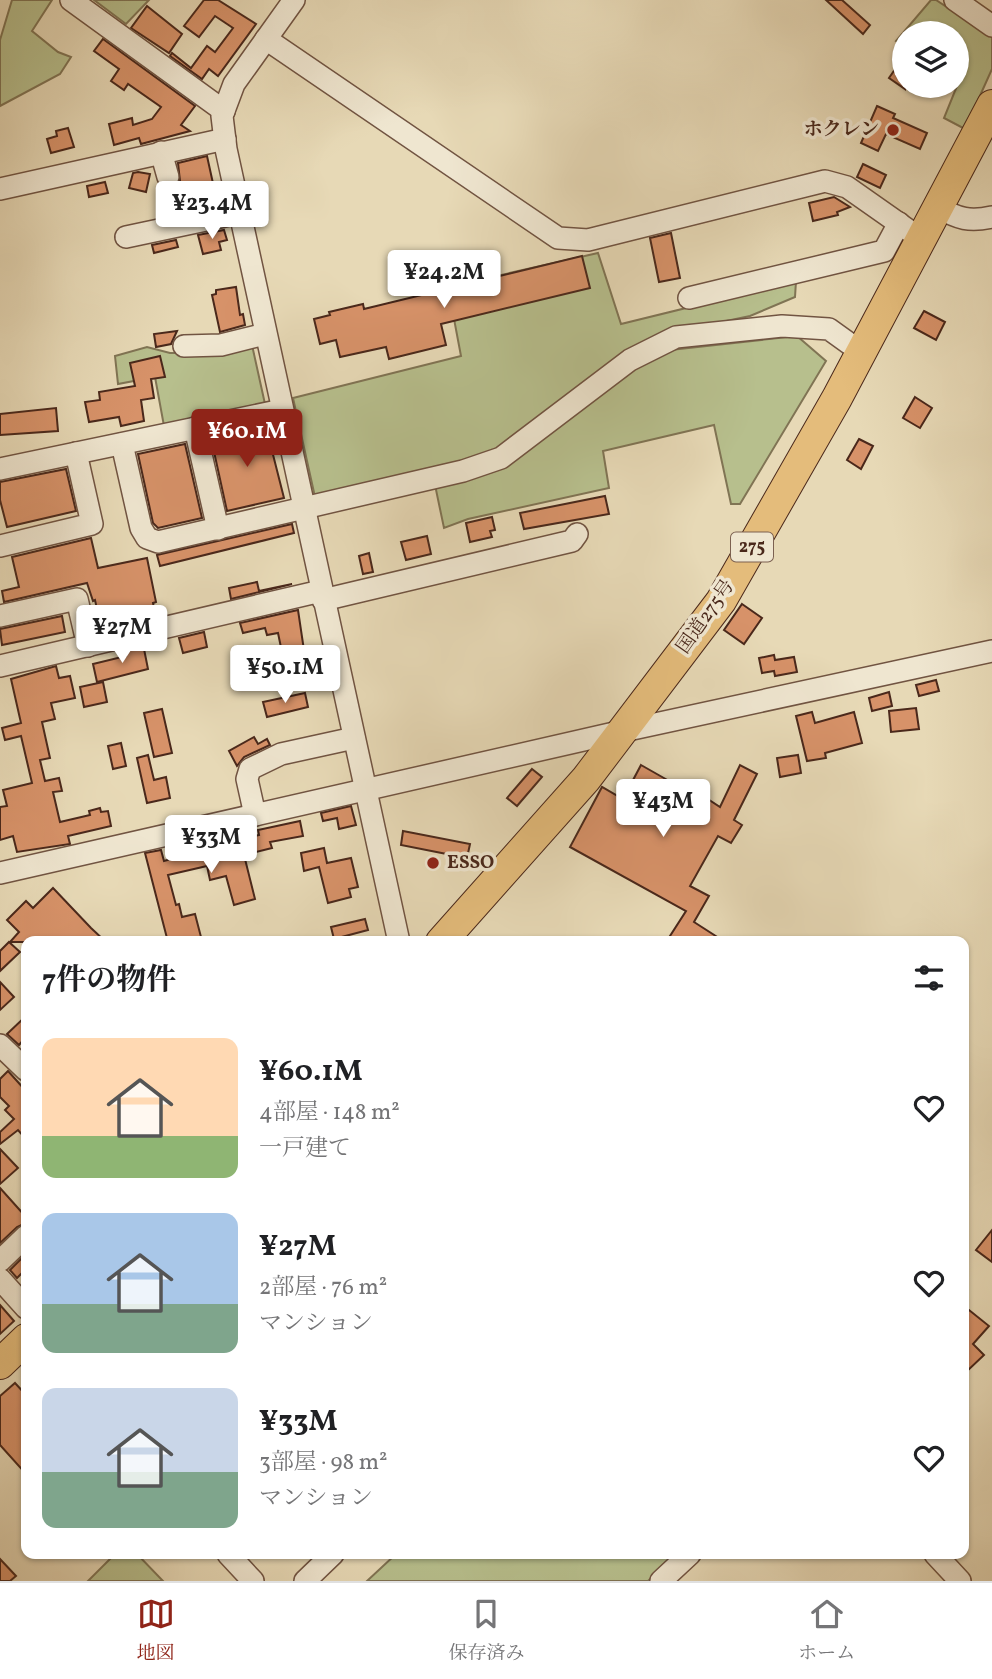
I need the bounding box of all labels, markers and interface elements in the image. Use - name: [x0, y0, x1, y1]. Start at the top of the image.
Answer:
- map controls: [892, 21, 969, 98]
- button: layers: [892, 21, 969, 98]
- place label: ホクレン: [803, 117, 879, 143]
- marker: ホクレン: [885, 122, 901, 138]
- pin: ¥23.4M: [155, 182, 269, 241]
- text: ¥23.4M: [172, 188, 252, 220]
- pin: ¥24.2M: [387, 250, 501, 310]
- text: ¥24.2M: [404, 257, 484, 289]
- pin: ¥60.1M: [190, 410, 304, 469]
- text: ¥60.1M: [207, 416, 287, 448]
- road number: 275: [731, 532, 773, 562]
- street label: 国道275号: [671, 575, 741, 659]
- pin: ¥27M: [81, 606, 163, 665]
- text: ¥27M: [92, 612, 152, 644]
- pin: ¥50.1M: [228, 646, 342, 705]
- text: ¥50.1M: [246, 652, 324, 684]
- pin: ¥43M: [622, 780, 704, 839]
- text: ¥43M: [632, 786, 694, 818]
- pin: ¥33M: [170, 816, 252, 875]
- text: ¥33M: [181, 822, 241, 854]
- place label: ESSO: [447, 850, 494, 876]
- marker: ESSO: [425, 855, 441, 871]
- icon: filters: [910, 959, 948, 997]
- text: 7件の物件: [42, 960, 176, 1002]
- text: ¥60.1M: [259, 1051, 362, 1093]
- icon: home: [98, 1066, 182, 1150]
- icon: heart: [910, 1089, 948, 1127]
- text: 4部屋 · 148 m²: [259, 1097, 400, 1129]
- text: 一戸建て: [259, 1133, 351, 1165]
- text: ¥27M: [259, 1226, 337, 1268]
- icon: home: [98, 1241, 182, 1325]
- icon: heart: [910, 1264, 948, 1302]
- text: 2部屋 · 76 m²: [259, 1272, 387, 1304]
- text: マンション: [259, 1308, 373, 1340]
- text: ¥33M: [259, 1401, 337, 1443]
- icon: home: [98, 1416, 182, 1500]
- icon: heart: [910, 1439, 948, 1477]
- text: 3部屋 · 98 m²: [259, 1447, 388, 1479]
- text: マンション: [259, 1483, 373, 1515]
- tab: 地図: [137, 1595, 175, 1667]
- tab: 保存済み: [448, 1595, 524, 1667]
- tab: ホーム: [798, 1595, 855, 1667]

